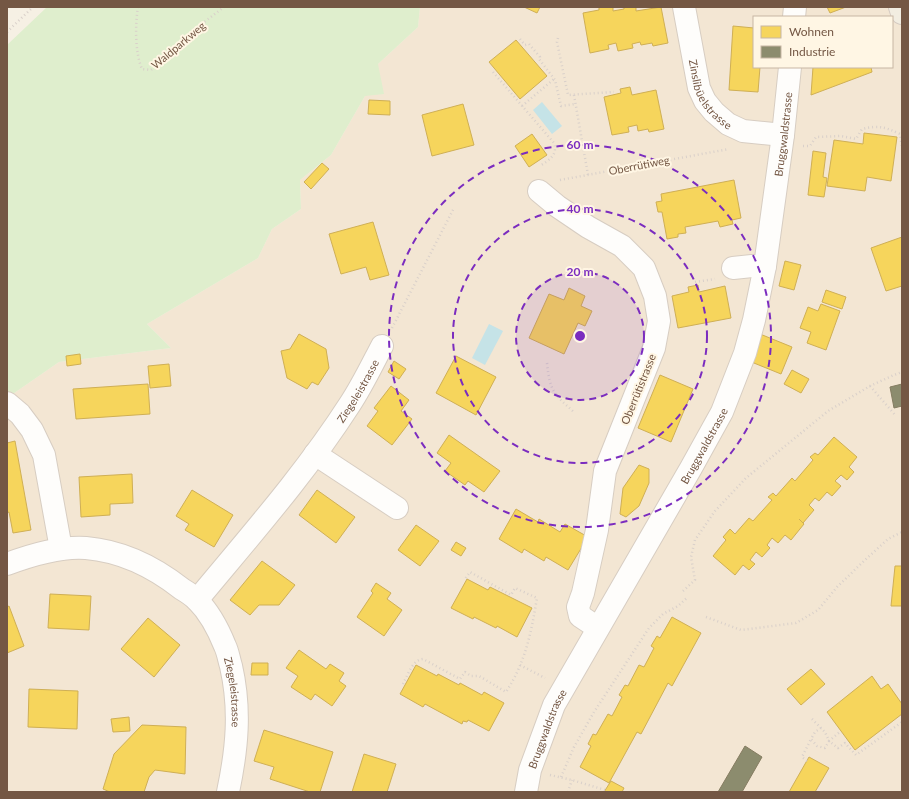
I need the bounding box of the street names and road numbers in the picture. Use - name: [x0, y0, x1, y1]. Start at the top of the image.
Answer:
- street label: Waldparkweg: [148, 19, 208, 71]
- street label: Zinslibüelstrasse: [687, 58, 734, 131]
- street label: Bruggwaldstrasse: [771, 91, 794, 177]
- street label: Oberrütiweg: [607, 153, 671, 177]
- street label: Oberrütistrasse: [618, 352, 658, 426]
- street label: Ziegeleistrasse: [333, 357, 381, 425]
- street label: Bruggwaldstrasse: [677, 406, 730, 486]
- street label: Ziegeleistrasse: [222, 656, 243, 728]
- street label: Bruggwaldstrasse: [525, 686, 569, 770]

